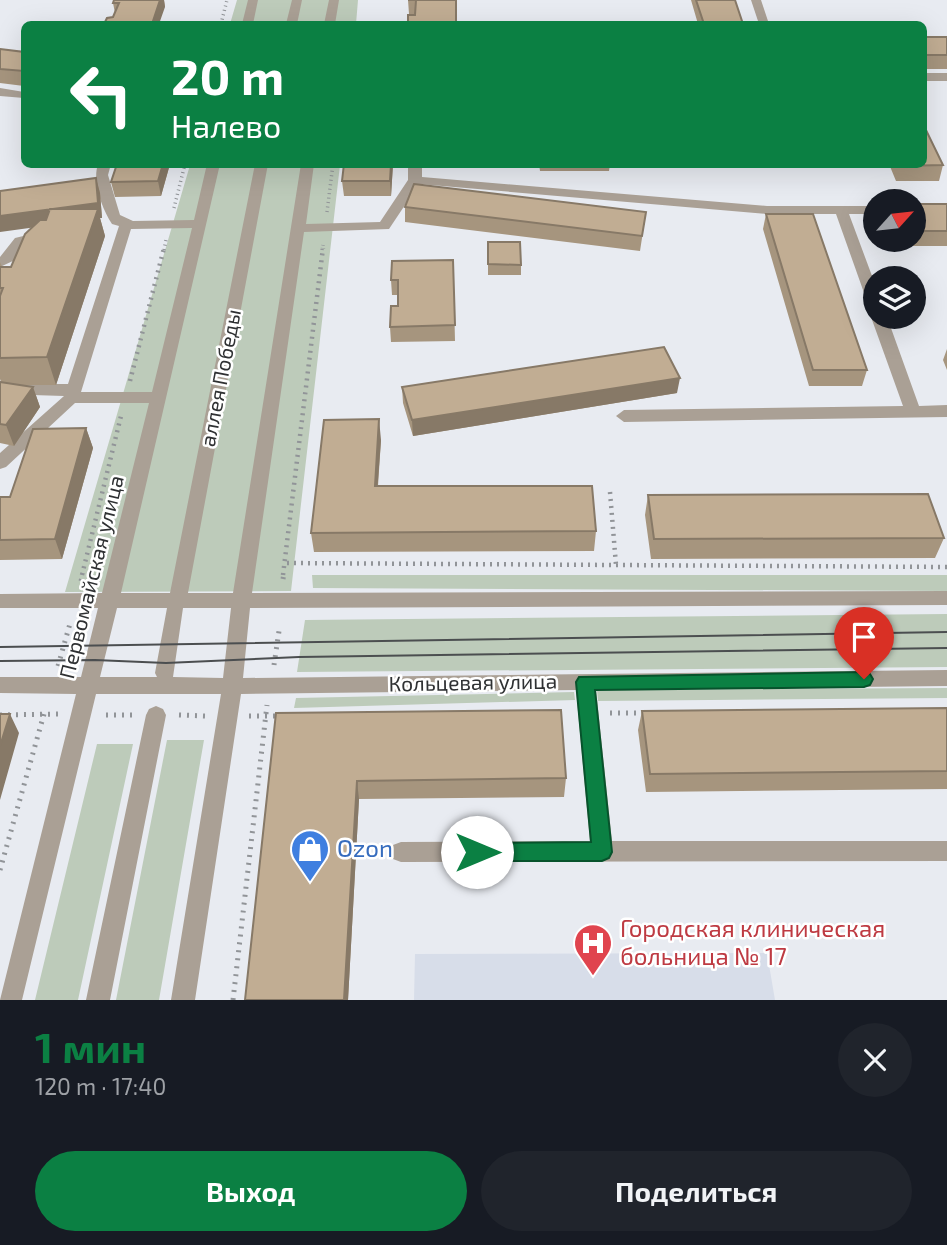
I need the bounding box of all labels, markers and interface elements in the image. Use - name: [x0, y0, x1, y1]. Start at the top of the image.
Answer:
- text: 20 m: [171, 46, 284, 105]
- icon: left: [56, 49, 147, 140]
- text: Налево: [171, 106, 281, 144]
- north arrow: [863, 189, 926, 252]
- map controls: [863, 189, 926, 329]
- button: layers: [863, 266, 926, 329]
- street label: аллея Победы: [194, 307, 245, 448]
- street label: Первомайская улица: [53, 472, 129, 681]
- pin: [834, 607, 894, 679]
- icon: arrive: [845, 618, 883, 656]
- street label: Кольцевая улица: [388, 668, 558, 696]
- position arrow: [440, 815, 514, 889]
- shop icon: Ozon: [289, 828, 331, 883]
- place label: Ozon: [337, 833, 393, 862]
- place label: Городская клиническая больница № 17: [620, 913, 885, 970]
- hospital icon: Городская клиническая больница № 17: [572, 922, 614, 977]
- text: 1 мин: [35, 1021, 146, 1071]
- button: close: [838, 1023, 912, 1097]
- text: 120 m · 17:40: [35, 1072, 166, 1100]
- button: Выход: [35, 1151, 467, 1231]
- button: Поделиться: [481, 1151, 912, 1231]

